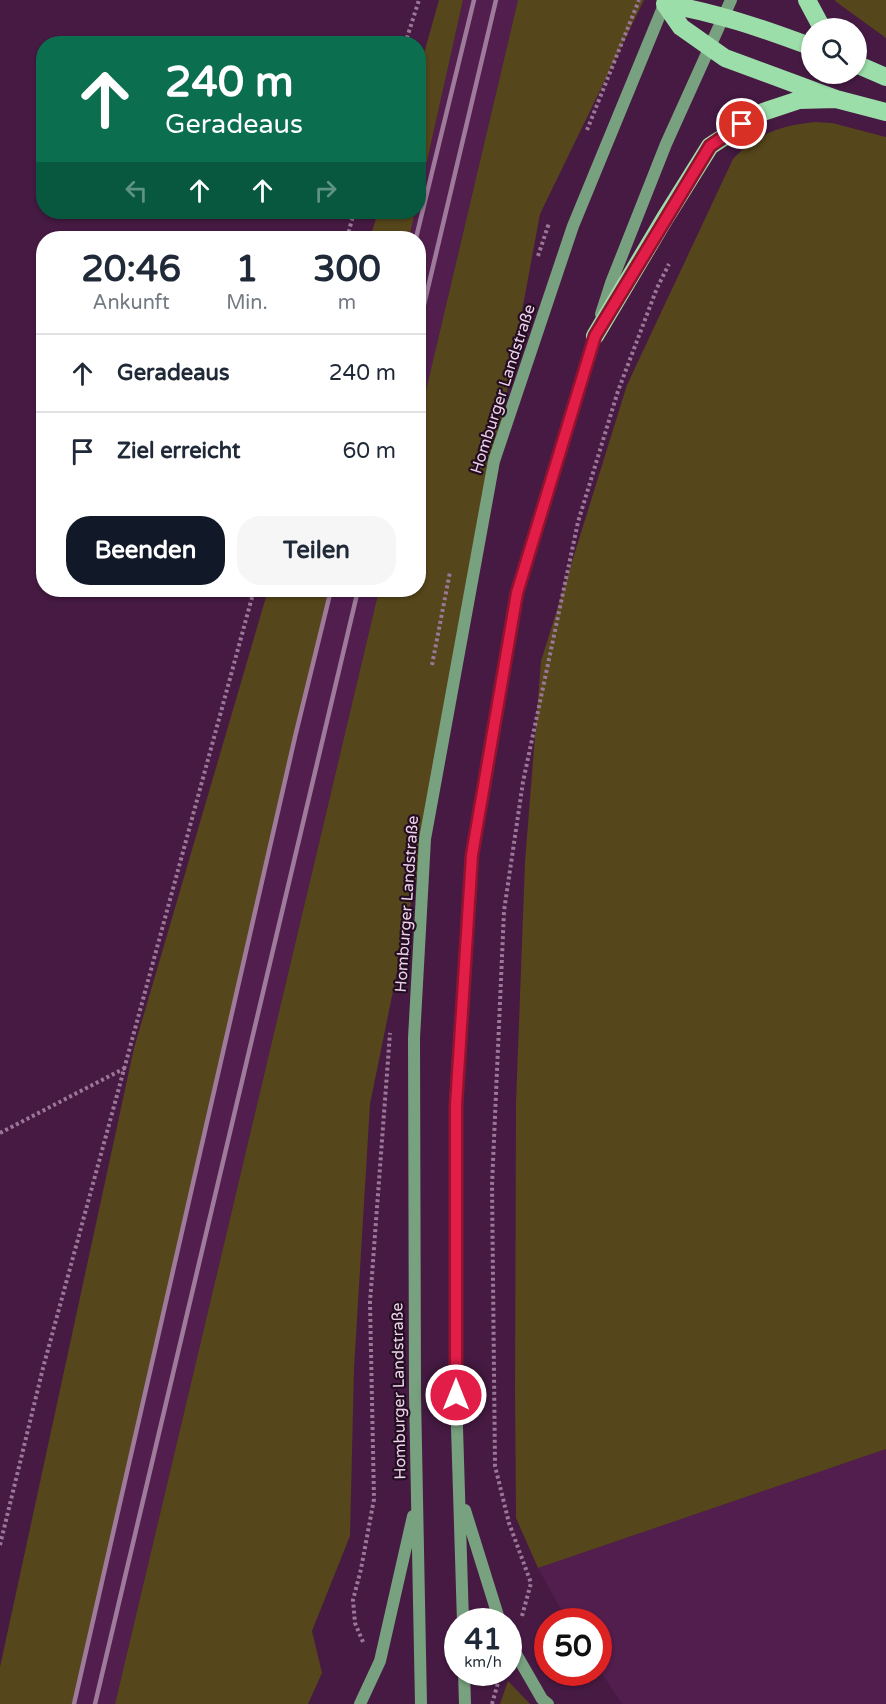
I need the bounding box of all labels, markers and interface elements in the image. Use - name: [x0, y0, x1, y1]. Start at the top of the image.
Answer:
- map controls: [801, 18, 867, 84]
- button: search: [801, 18, 867, 84]
- text: 240 m: [165, 57, 294, 108]
- icon: ahead: [66, 60, 144, 138]
- pin: [716, 98, 767, 149]
- icon: arrive: [725, 107, 758, 140]
- text: Geradeaus: [165, 108, 303, 141]
- icon: left: [120, 174, 153, 207]
- icon: ahead: [183, 174, 216, 207]
- icon: ahead: [246, 174, 279, 207]
- icon: right: [309, 174, 342, 207]
- text: 20:46: [81, 248, 181, 291]
- text: 1: [236, 248, 258, 291]
- text: 300: [313, 248, 381, 291]
- text: Ankunft: [93, 291, 170, 315]
- text: Min.: [226, 291, 268, 315]
- text: m: [338, 291, 356, 315]
- street label: Homburger Landstraße: [466, 302, 540, 476]
- icon: ahead: [66, 357, 99, 390]
- text: Geradeaus: [117, 360, 229, 386]
- text: 240 m: [329, 360, 396, 386]
- icon: arrive: [66, 435, 99, 468]
- text: Ziel erreicht: [117, 438, 240, 464]
- text: 60 m: [342, 438, 396, 464]
- button: Beenden: [66, 516, 225, 585]
- button: Teilen: [237, 516, 396, 585]
- street label: Homburger Landstraße: [391, 815, 423, 993]
- street label: Homburger Landstraße: [387, 1302, 411, 1480]
- position arrow: [424, 1363, 488, 1427]
- speed limit sign: 50: [534, 1608, 612, 1686]
- text: 41: [464, 1621, 502, 1658]
- text: km/h: [464, 1653, 502, 1671]

